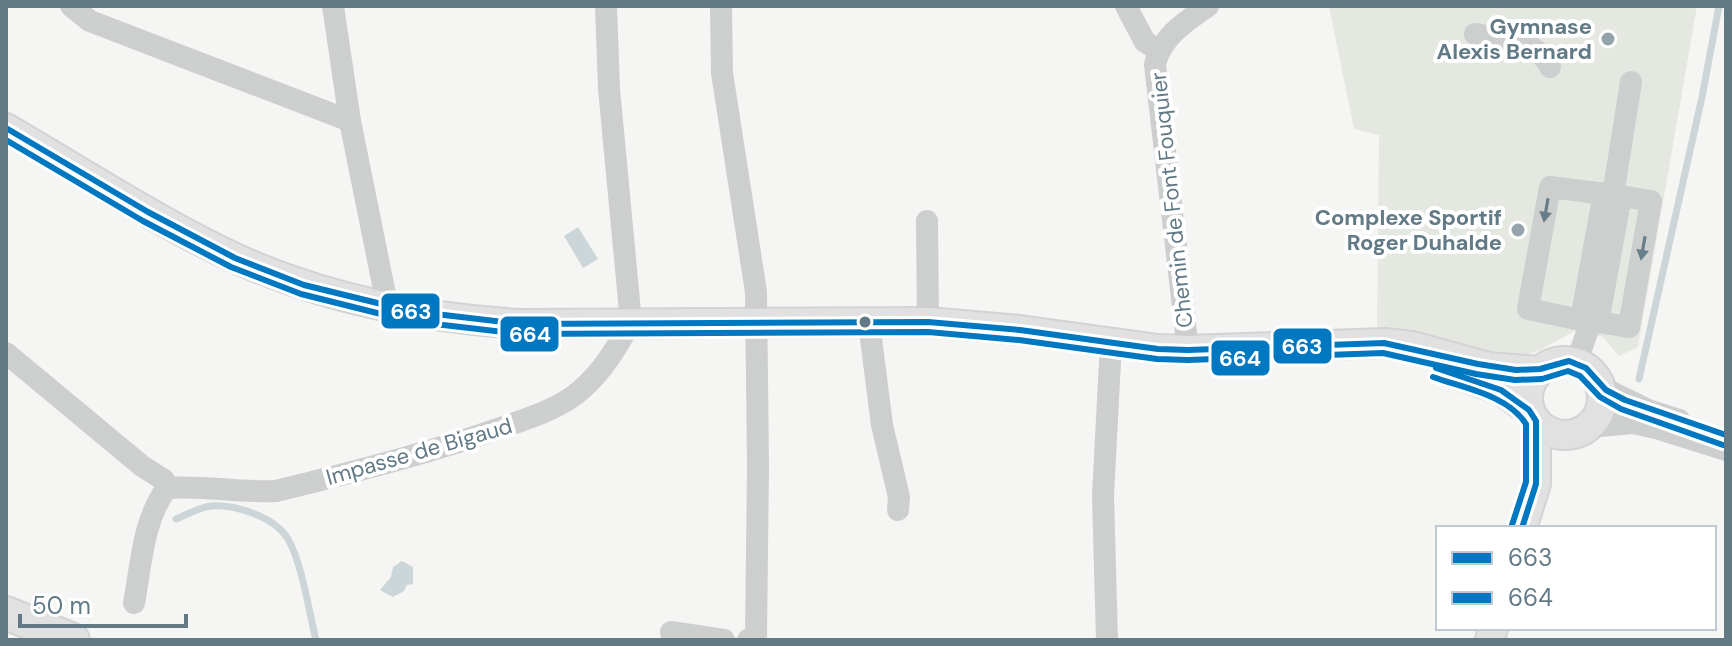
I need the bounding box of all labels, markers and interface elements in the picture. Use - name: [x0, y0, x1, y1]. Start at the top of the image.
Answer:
- place label: Gymnase Alexis Bernard: [1437, 12, 1592, 66]
- marker: Gymnase Alexis Bernard: [1599, 30, 1617, 48]
- street label: Chemin de Font Fouquier: [1144, 71, 1199, 329]
- one-way arrow: [1539, 198, 1551, 223]
- place label: Complexe Sportif Roger Duhalde: [1315, 203, 1502, 257]
- marker: Complexe Sportif Roger Duhalde: [1509, 221, 1527, 239]
- one-way arrow: [1636, 236, 1648, 261]
- line badge: 663: [380, 292, 441, 330]
- text: 663: [390, 297, 432, 326]
- unlabelled marker: [857, 314, 873, 330]
- line badge: 664: [499, 315, 560, 353]
- text: 664: [509, 320, 551, 349]
- line badge: 663: [1272, 327, 1333, 365]
- text: 663: [1281, 332, 1323, 361]
- line badge: 664: [1210, 339, 1271, 377]
- text: 664: [1219, 344, 1261, 373]
- street label: Impasse de Bigaud: [323, 411, 516, 492]
- legend: [1436, 526, 1716, 630]
- text: 663: [1508, 542, 1552, 573]
- scale bar: [20, 578, 186, 628]
- text: 664: [1508, 582, 1553, 613]
- text: 50 m: [32, 590, 91, 621]

